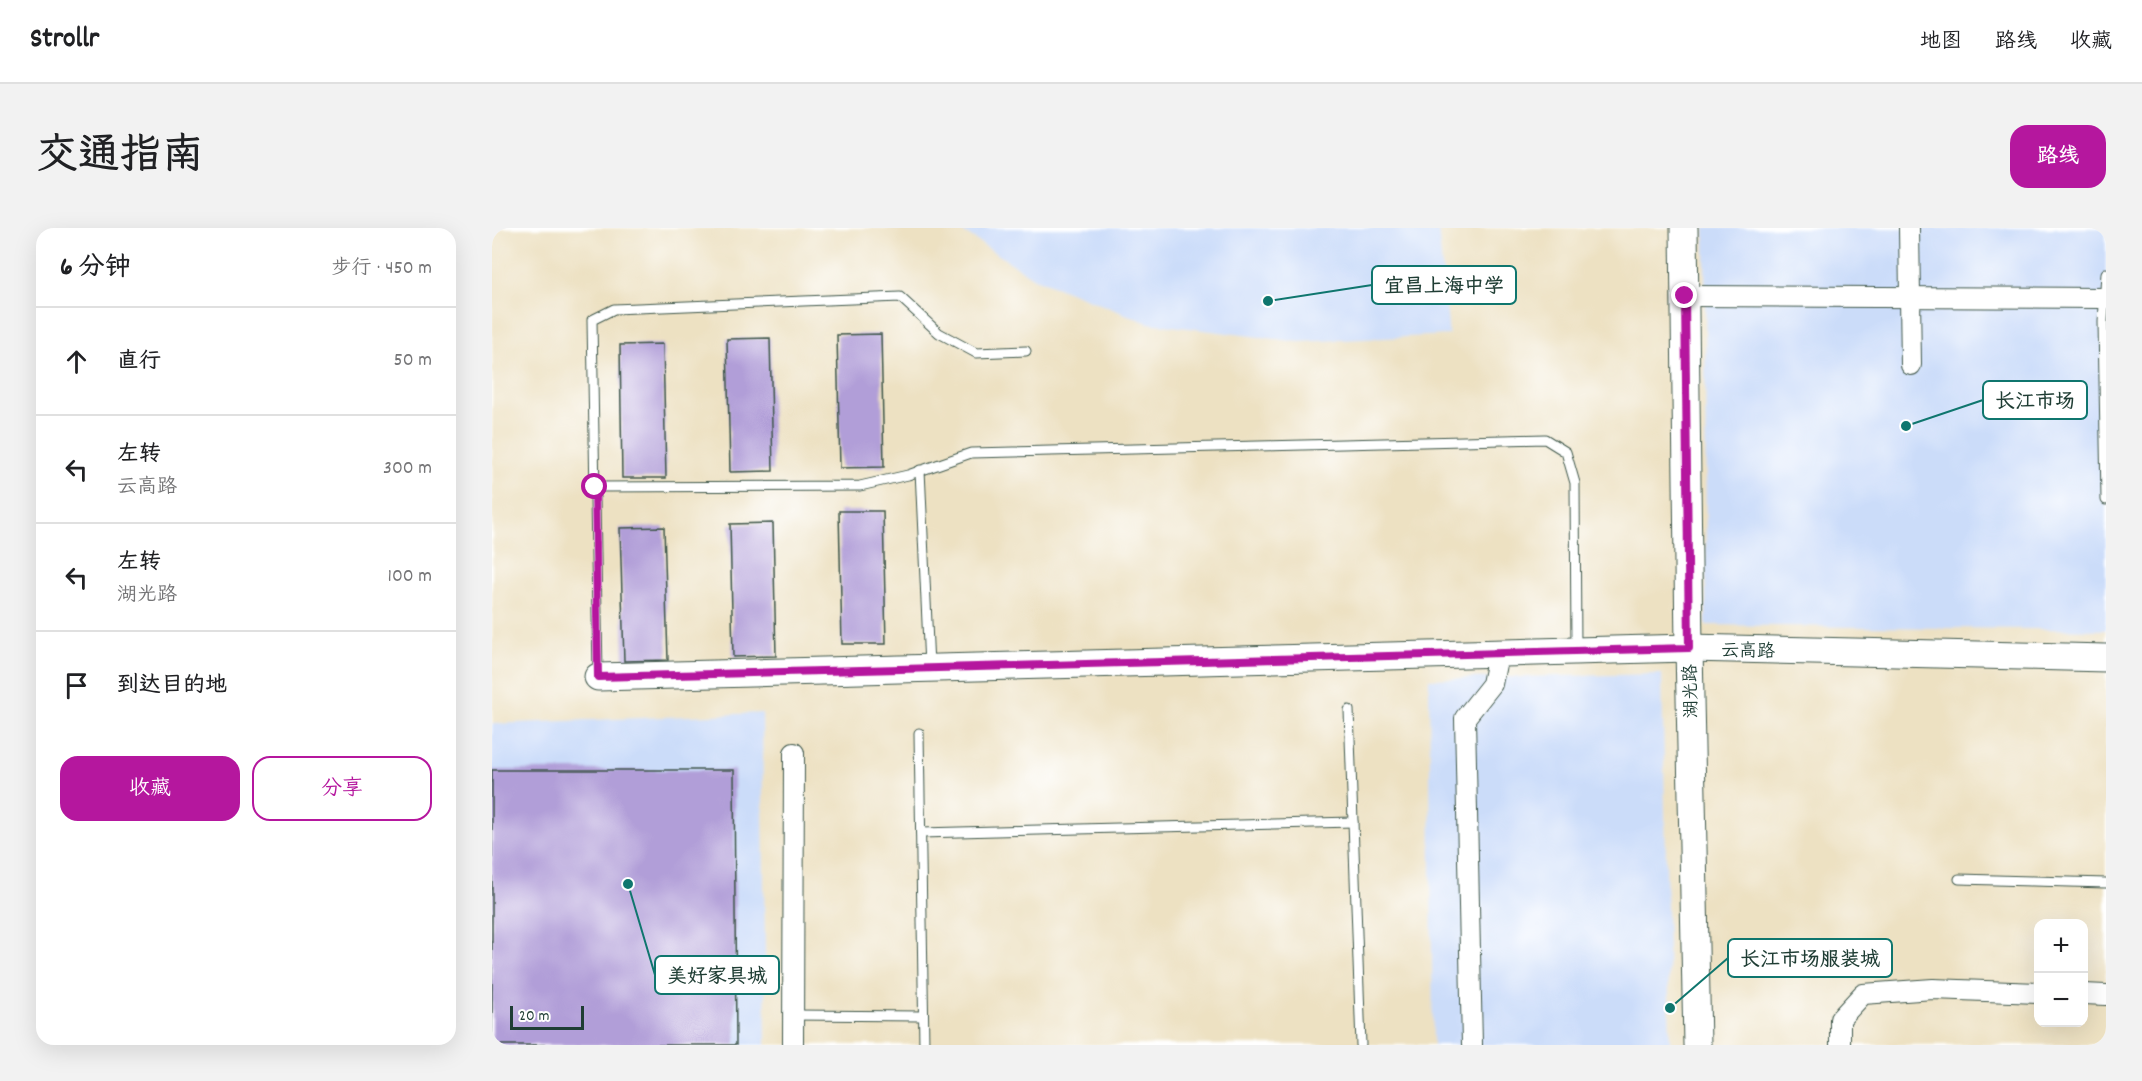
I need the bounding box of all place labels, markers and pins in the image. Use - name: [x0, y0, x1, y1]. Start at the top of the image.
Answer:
- callout: 宜昌上海中学: [1372, 266, 1516, 304]
- callout: 长江市场: [1983, 381, 2087, 419]
- callout: 长江市场服装城: [1728, 939, 1892, 977]
- callout: 美好家具城: [655, 956, 779, 994]

